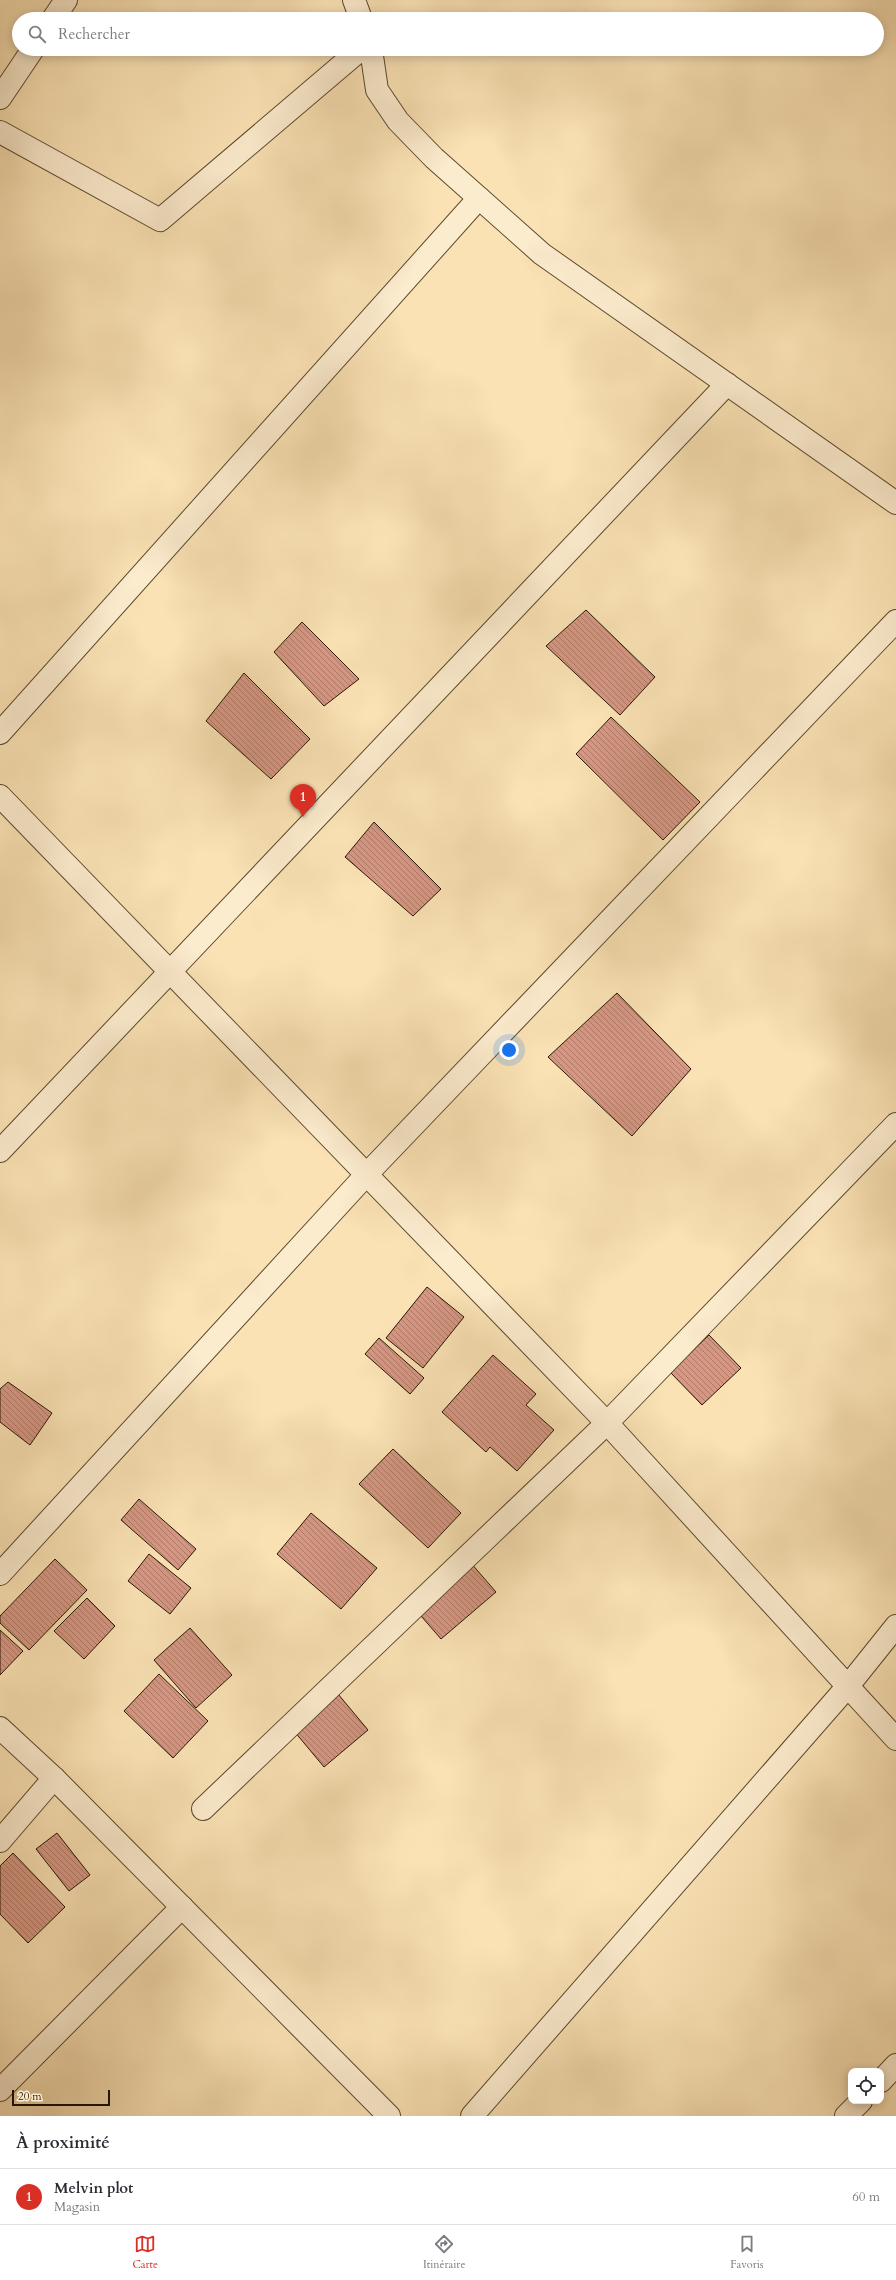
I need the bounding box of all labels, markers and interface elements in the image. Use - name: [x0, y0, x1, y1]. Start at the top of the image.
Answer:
- search box: [12, 12, 884, 56]
- icon: search: [26, 23, 48, 45]
- text: Rechercher: [58, 24, 130, 44]
- pin: 1: [290, 784, 316, 817]
- your location: [499, 1040, 519, 1060]
- map controls: [848, 2068, 884, 2104]
- button: locate: [848, 2068, 884, 2104]
- scale bar: [12, 2088, 110, 2107]
- text: 20 m: [18, 2089, 42, 2104]
- text: À proximité: [16, 2131, 110, 2154]
- text: Melvin plot: [54, 2178, 133, 2198]
- text: 1: [26, 2188, 32, 2206]
- text: 60 m: [852, 2188, 880, 2206]
- text: Magasin: [54, 2198, 100, 2216]
- tab: Carte: [132, 2233, 158, 2272]
- tab: Itinéraire: [423, 2233, 465, 2272]
- tab: Favoris: [730, 2233, 764, 2272]

